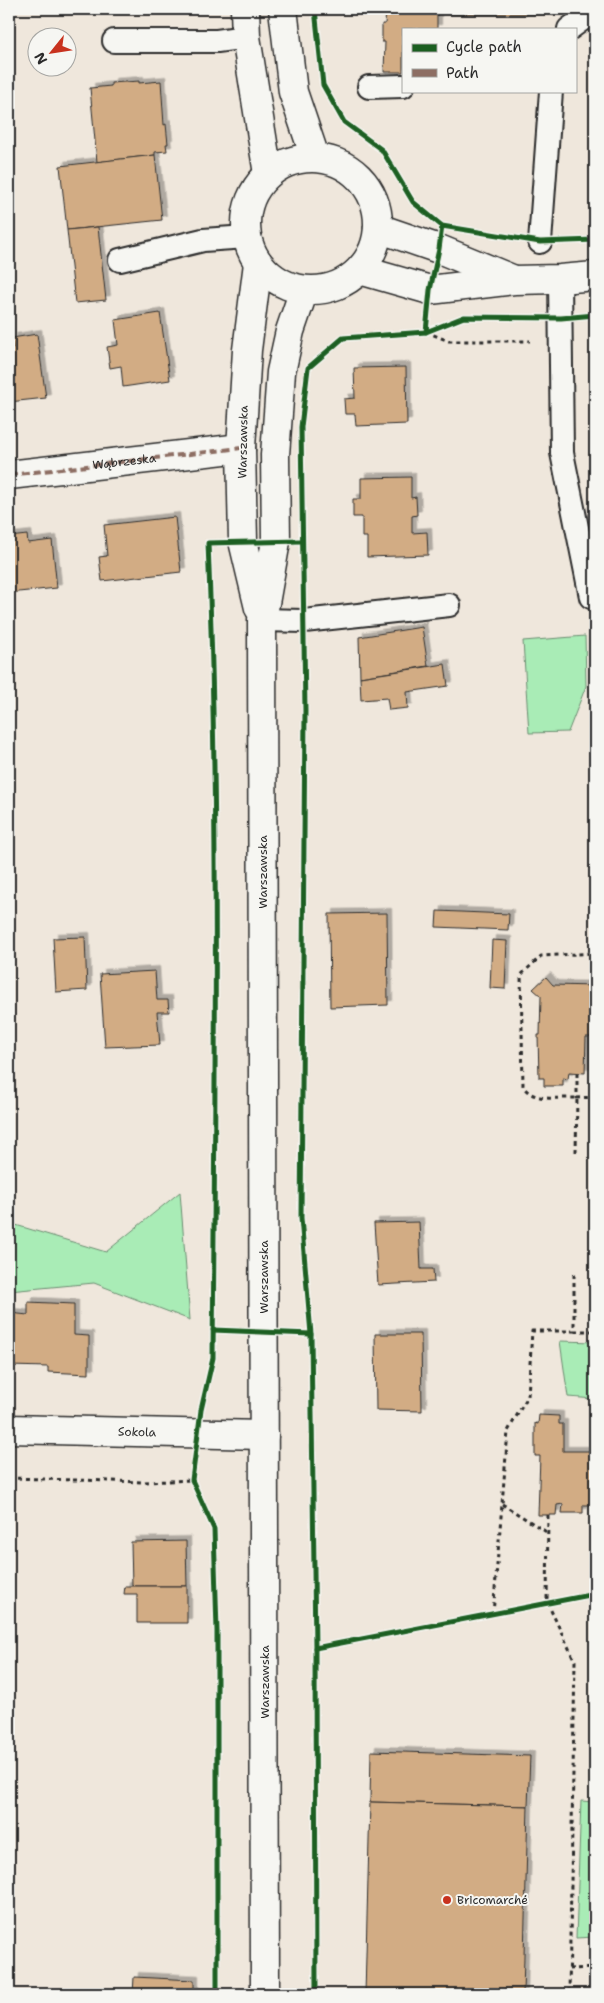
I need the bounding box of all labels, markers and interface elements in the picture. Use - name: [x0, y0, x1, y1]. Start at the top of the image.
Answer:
- north arrow: [28, 28, 78, 78]
- legend: [402, 28, 576, 92]
- text: Cycle path: [446, 37, 522, 57]
- text: N: [30, 49, 51, 68]
- text: Path: [446, 63, 479, 83]
- street label: Warszawska: [234, 405, 252, 479]
- street label: Wąbrzeska: [92, 450, 157, 473]
- street label: Warszawska: [255, 835, 271, 909]
- street label: Warszawska: [256, 1240, 272, 1314]
- street label: Sokola: [118, 1424, 157, 1440]
- street label: Warszawska: [257, 1645, 273, 1719]
- place label: Bricomarché: [457, 1892, 528, 1908]
- marker: Bricomarché: [441, 1894, 453, 1906]

